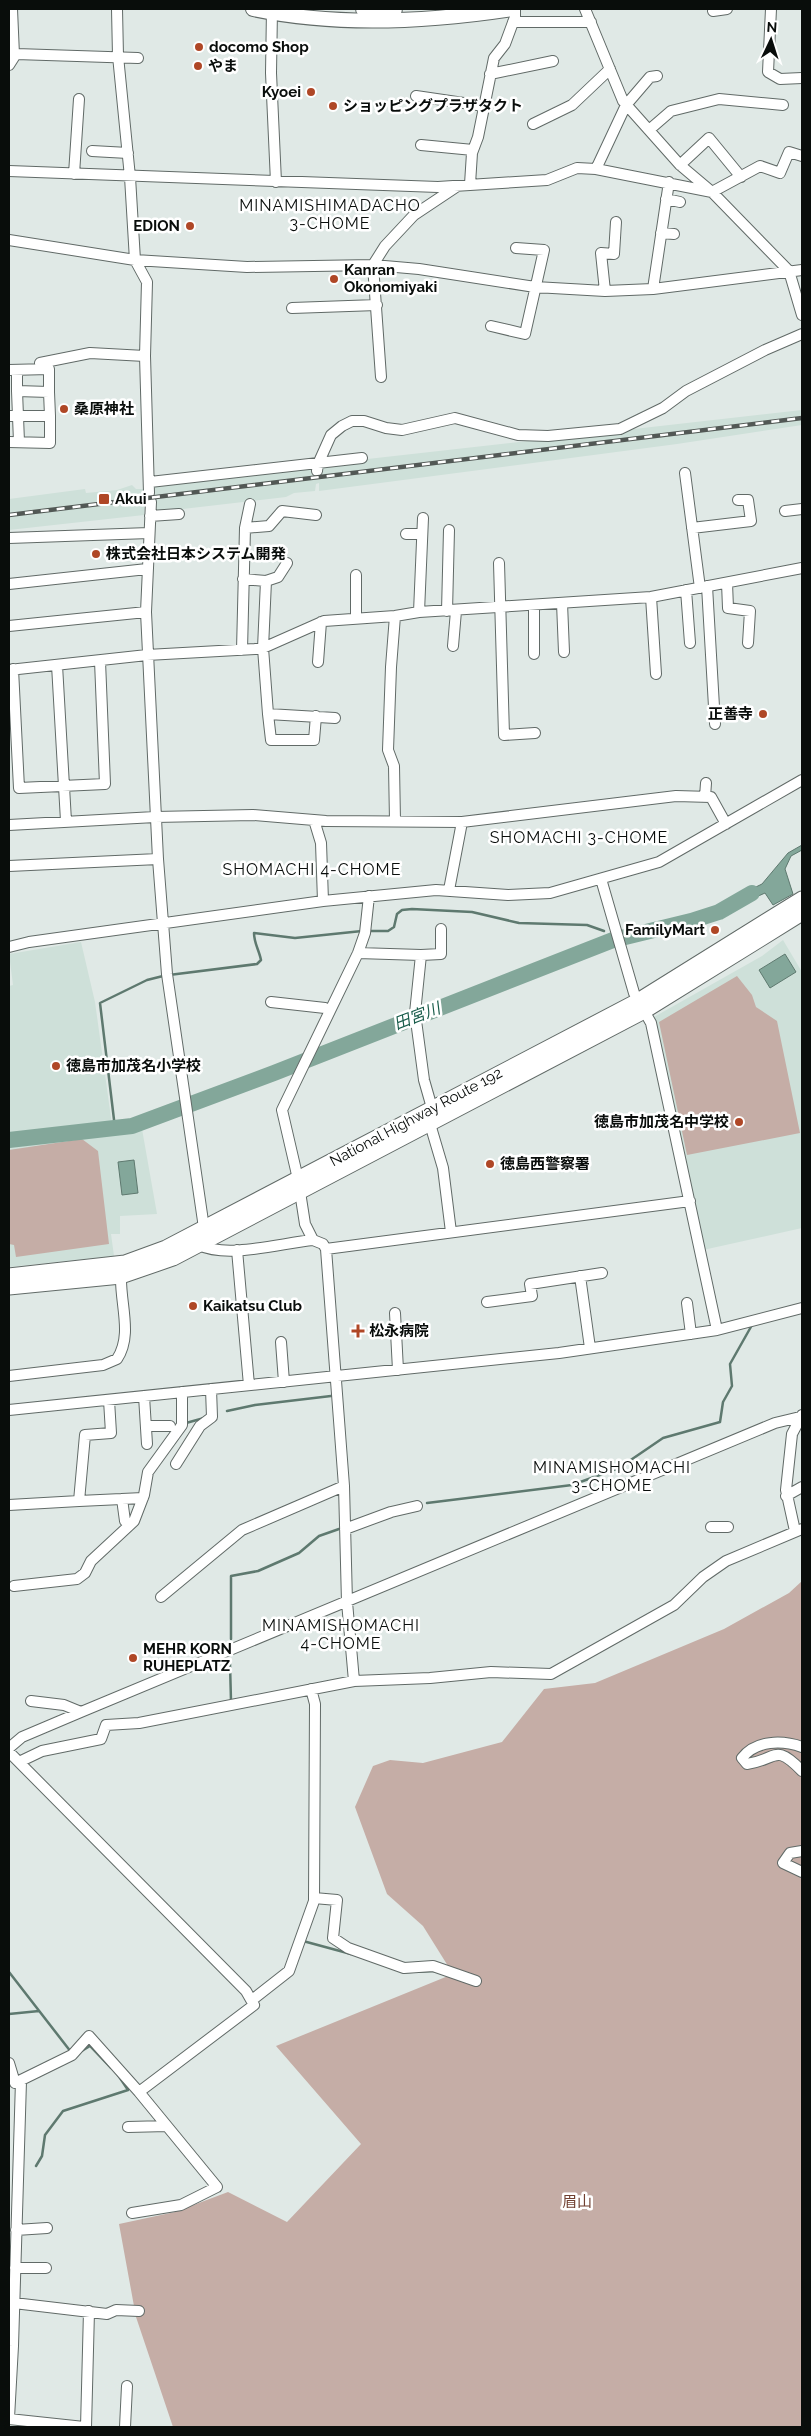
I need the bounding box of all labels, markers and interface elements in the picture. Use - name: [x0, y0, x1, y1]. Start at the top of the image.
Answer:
- north arrow: [746, 15, 796, 65]
- text: N: [766, 19, 778, 35]
- place label: docomo Shop: [209, 38, 309, 56]
- marker: docomo Shop: [193, 41, 205, 53]
- place label: やま: [208, 57, 238, 75]
- marker: やま: [192, 60, 204, 72]
- place label: Kyoei: [262, 83, 301, 101]
- marker: Kyoei: [305, 86, 317, 98]
- place label: ショッピングプラザタクト: [343, 97, 523, 115]
- marker: ショッピングプラザタクト: [327, 100, 339, 112]
- district label: MINAMISHIMADACHO 3-CHOME: [239, 196, 421, 233]
- place label: EDION: [133, 217, 180, 235]
- marker: EDION: [184, 220, 196, 232]
- place label: Kanran Okonomiyaki: [344, 261, 437, 296]
- marker: Kanran Okonomiyaki: [328, 273, 340, 285]
- place label: 桑原神社: [74, 400, 134, 418]
- marker: 桑原神社: [58, 403, 70, 415]
- place label: Akui: [115, 490, 147, 508]
- marker: Akui: [97, 492, 111, 506]
- place label: 株式会社日本システム開発: [106, 545, 287, 563]
- marker: 株式会社日本システム開発: [90, 548, 102, 560]
- place label: 正善寺: [708, 705, 753, 723]
- marker: 正善寺: [757, 708, 769, 720]
- district label: SHOMACHI 3-CHOME: [490, 828, 668, 847]
- district label: SHOMACHI 4-CHOME: [223, 860, 401, 879]
- place label: FamilyMart: [625, 921, 705, 939]
- marker: FamilyMart: [709, 924, 721, 936]
- water label: 田宮川: [391, 998, 445, 1033]
- place label: 徳島市加茂名小学校: [66, 1057, 201, 1075]
- marker: 徳島市加茂名小学校: [50, 1060, 62, 1072]
- street label: National Highway Route 192: [327, 1064, 506, 1170]
- place label: 徳島市加茂名中学校: [594, 1113, 729, 1131]
- marker: 徳島市加茂名中学校: [733, 1116, 745, 1128]
- place label: 徳島西警察署: [500, 1155, 590, 1173]
- marker: 徳島西警察署: [484, 1158, 496, 1170]
- place label: Kaikatsu Club: [203, 1297, 303, 1315]
- marker: Kaikatsu Club: [187, 1300, 199, 1312]
- place label: 松永病院: [369, 1322, 429, 1340]
- marker: 松永病院: [351, 1324, 365, 1338]
- district label: MINAMISHOMACHI 3-CHOME: [533, 1458, 691, 1495]
- district label: MINAMISHOMACHI 4-CHOME: [262, 1616, 420, 1653]
- place label: MEHR KORN RUHEPLATZ: [143, 1640, 232, 1675]
- marker: MEHR KORN RUHEPLATZ: [127, 1652, 139, 1664]
- park label: 眉山: [562, 2193, 592, 2211]

